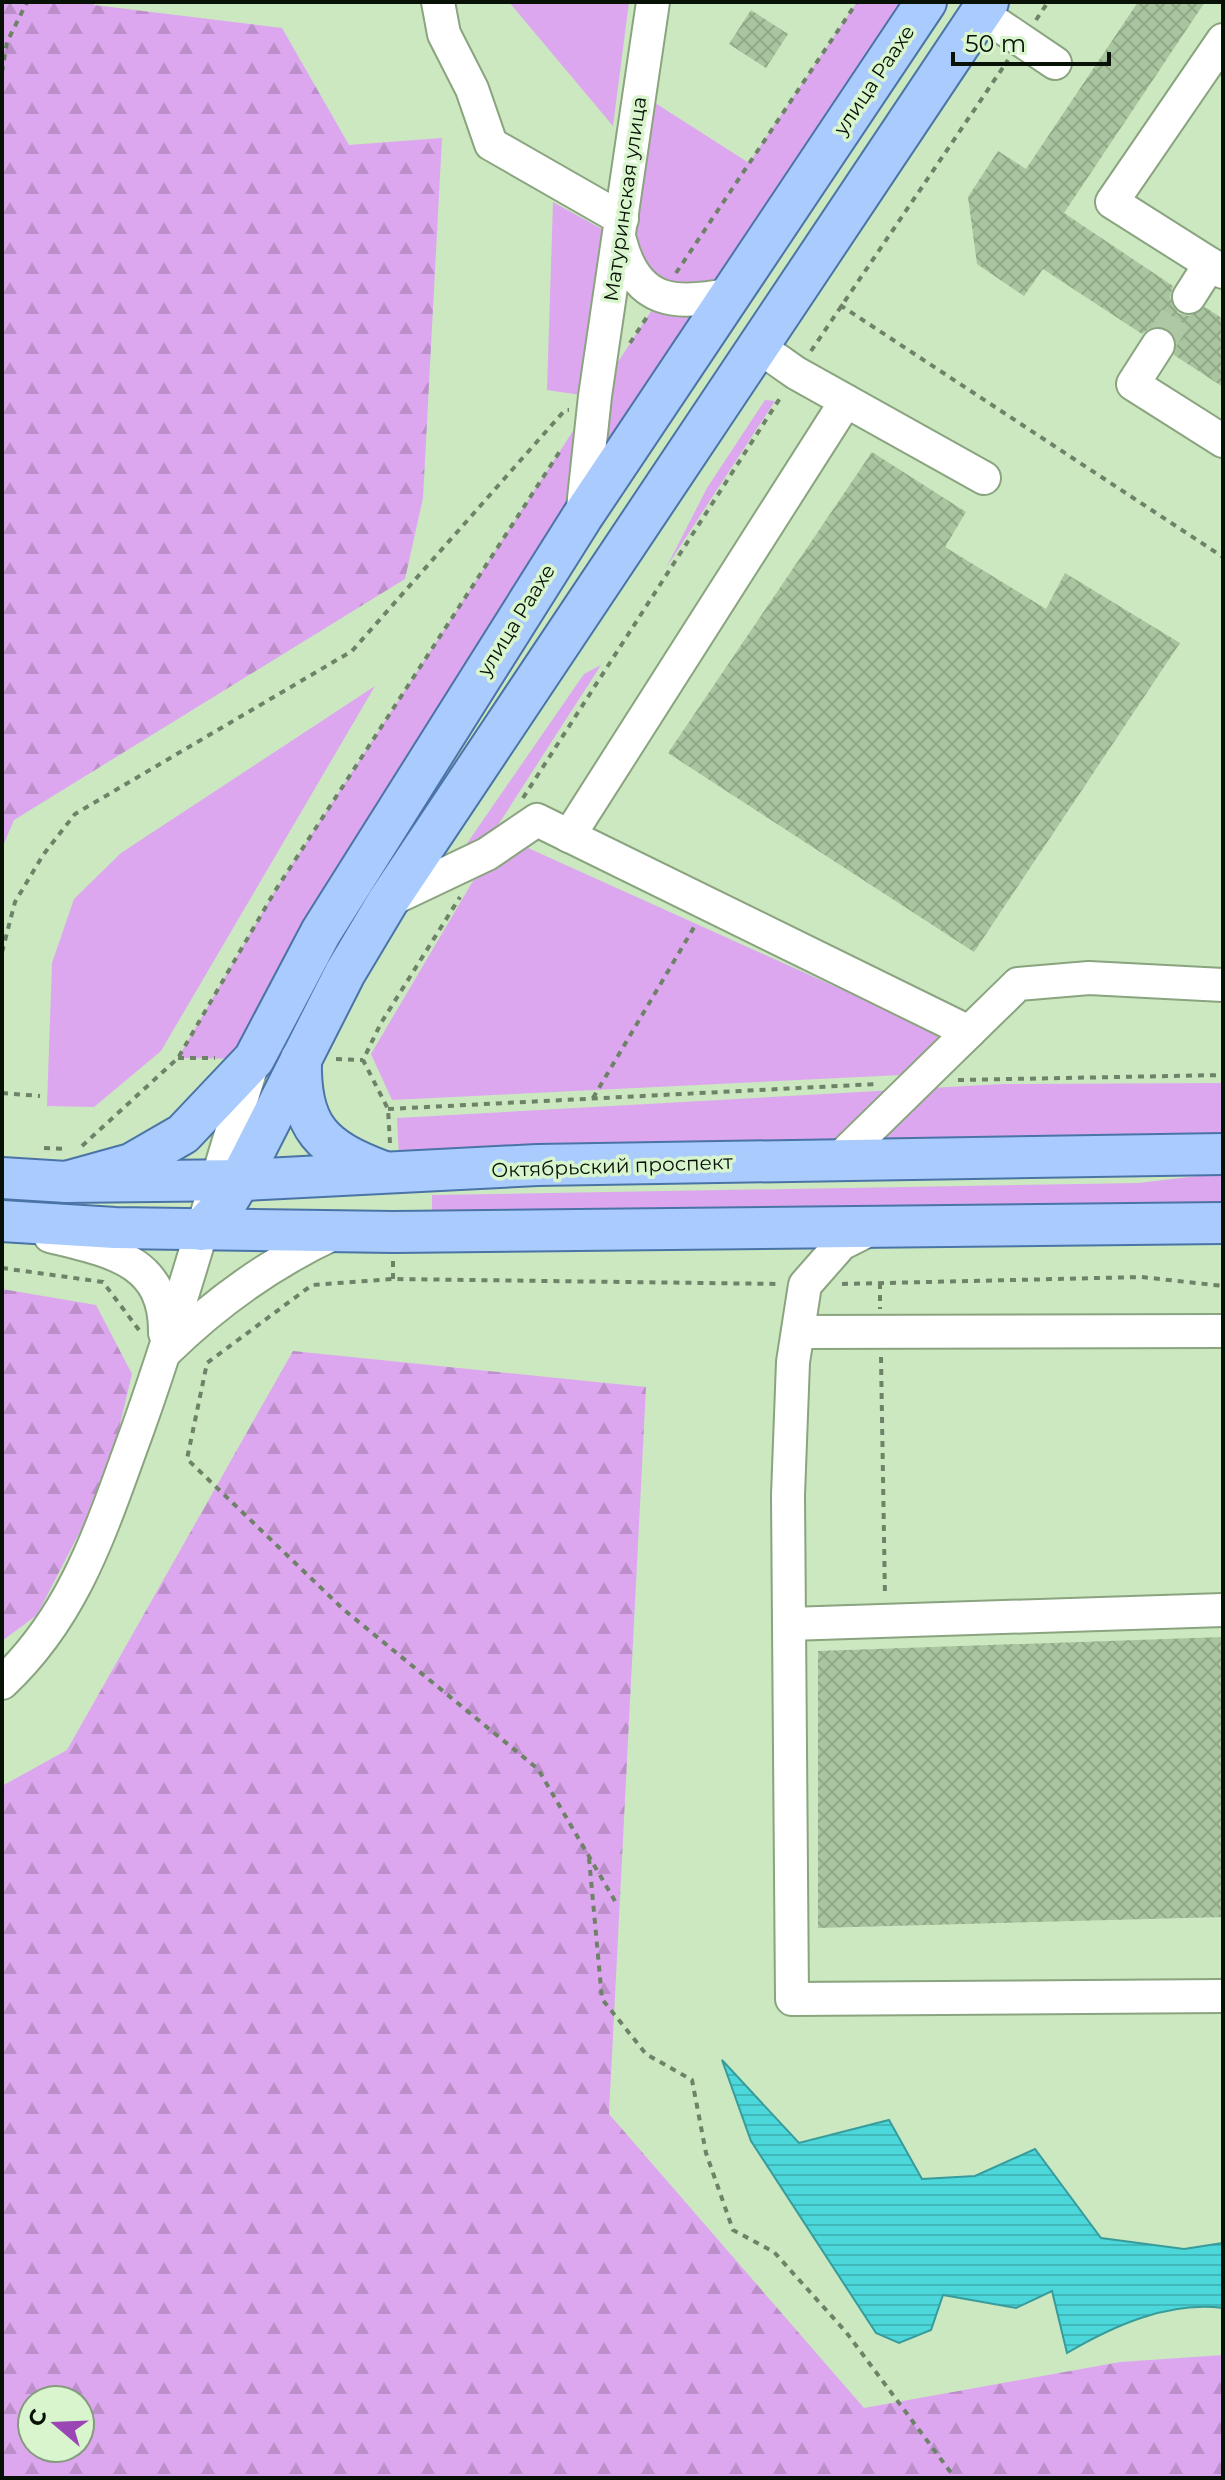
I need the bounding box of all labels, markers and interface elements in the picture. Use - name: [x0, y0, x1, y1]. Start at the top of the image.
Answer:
- scale bar: [953, 16, 1109, 66]
- street label: улица Раахе: [828, 20, 920, 140]
- text: 50 m: [965, 29, 1026, 58]
- street label: Матуринская улица: [599, 95, 651, 303]
- street label: улица Раахе: [472, 560, 560, 681]
- street label: Октябрьский проспект: [491, 1150, 734, 1182]
- north arrow: [16, 2384, 96, 2464]
- text: С: [22, 2406, 53, 2430]

